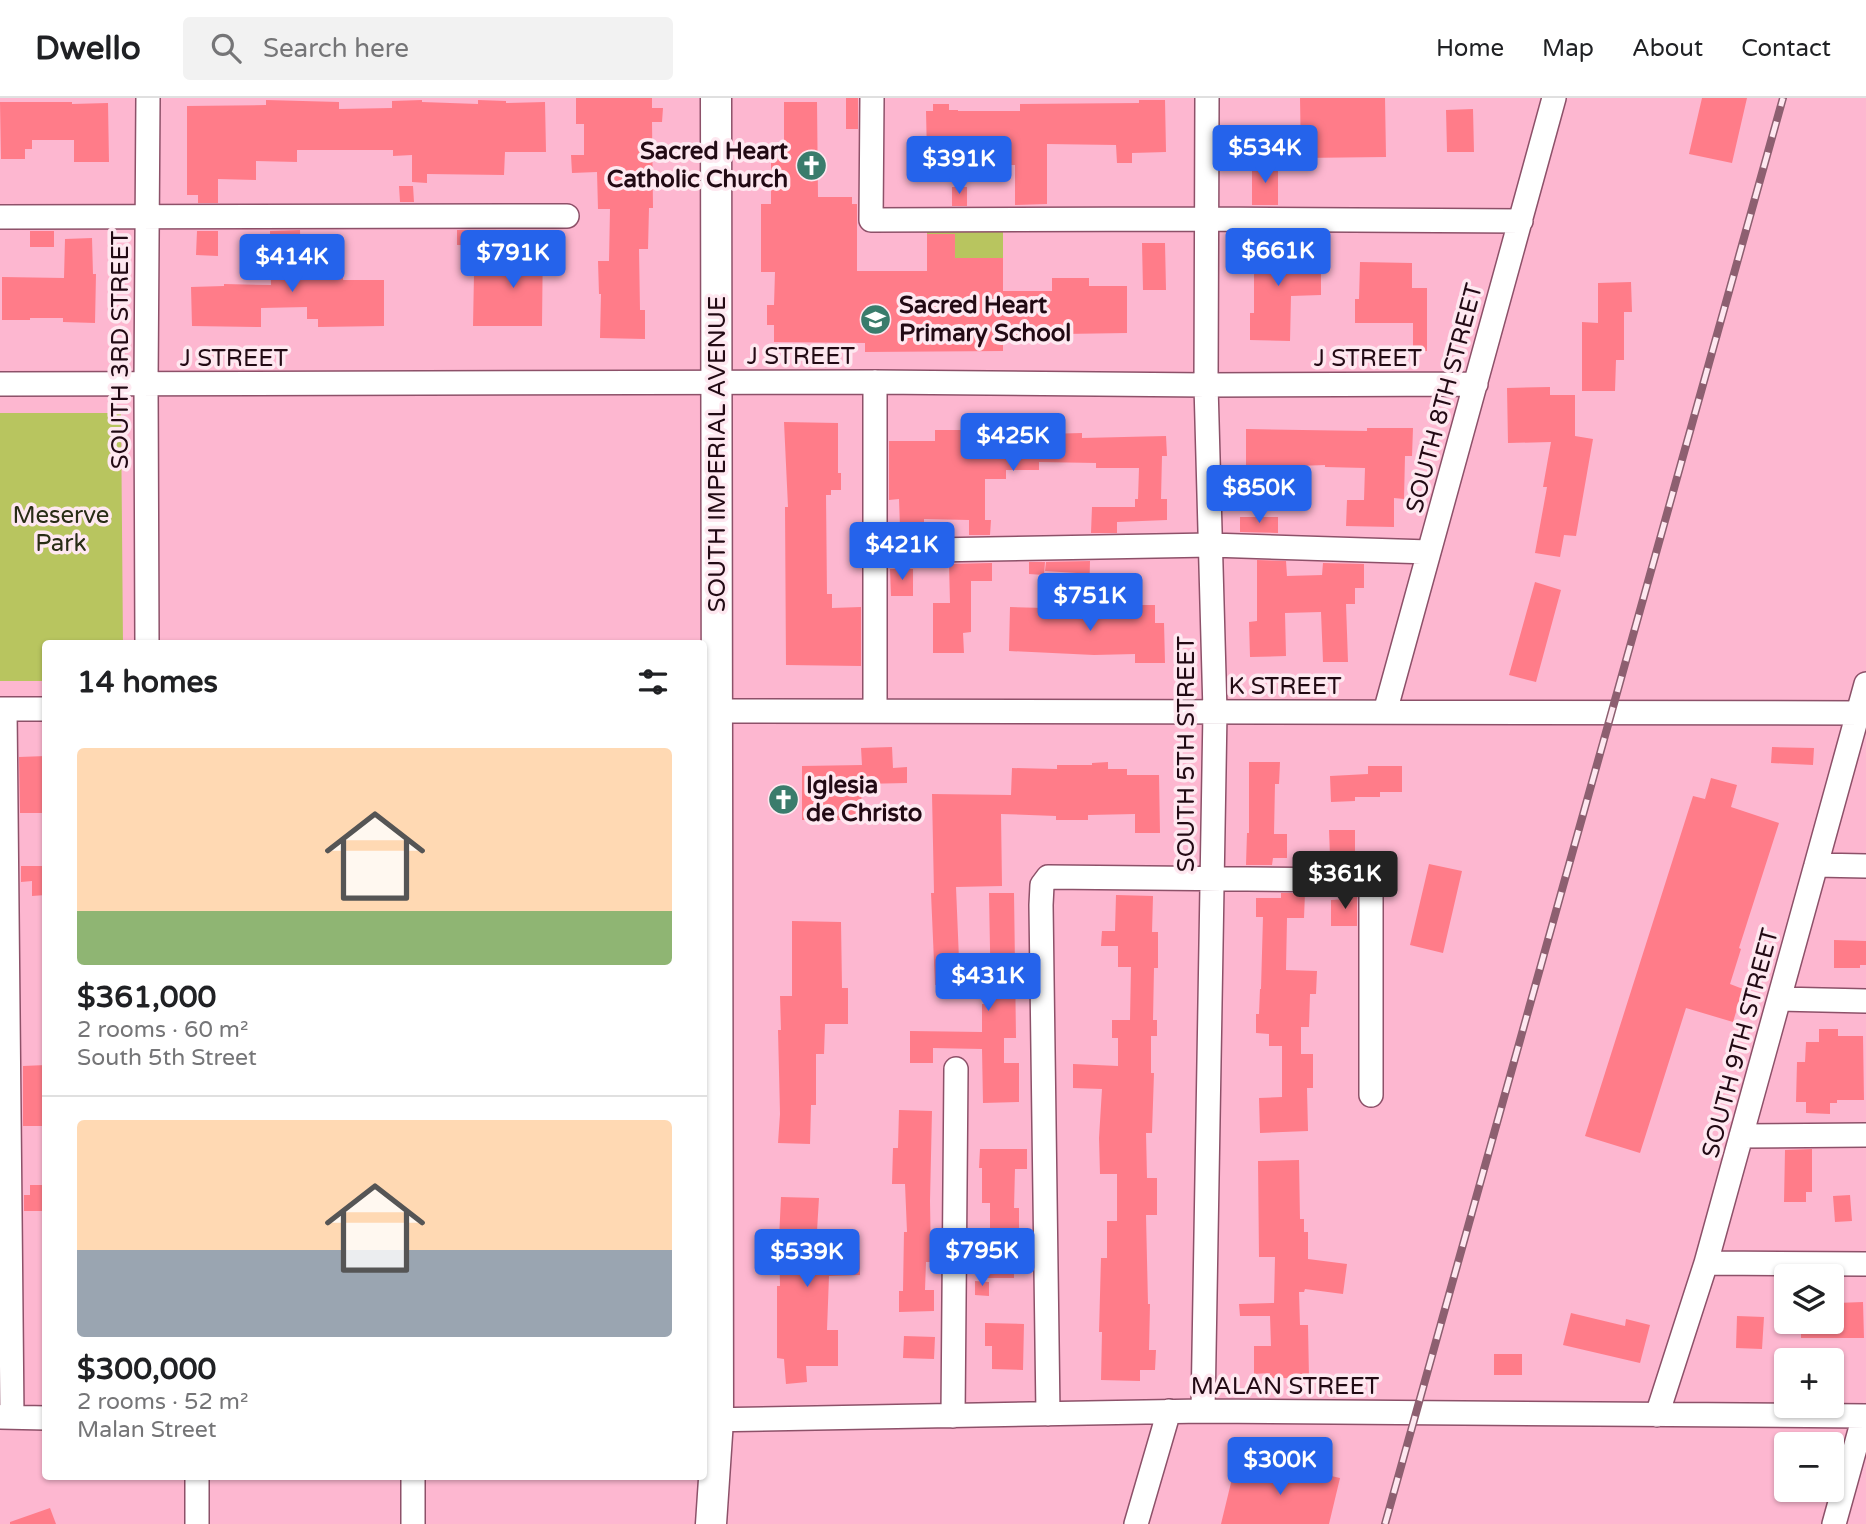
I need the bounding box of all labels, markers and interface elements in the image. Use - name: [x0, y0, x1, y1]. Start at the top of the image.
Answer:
- search box: [183, 17, 673, 80]
- text: Dwello: [35, 29, 141, 68]
- icon: search: [207, 29, 245, 67]
- text: Search here: [263, 33, 409, 64]
- text: Home: [1436, 34, 1504, 63]
- text: Map: [1542, 34, 1594, 63]
- text: About: [1632, 34, 1703, 63]
- text: Contact: [1741, 34, 1831, 63]
- pin: $534K: [1216, 126, 1314, 185]
- text: $534K: [1229, 134, 1301, 162]
- pin: $391K: [910, 136, 1008, 196]
- place label: Sacred Heart Catholic Church: [607, 137, 789, 194]
- text: $391K: [923, 145, 995, 173]
- church icon: Sacred Heart Catholic Church: [794, 148, 828, 182]
- pin: $661K: [1229, 228, 1327, 288]
- street label: SOUTH 3RD STREET: [106, 230, 135, 469]
- pin: $791K: [464, 230, 562, 290]
- pin: $414K: [243, 234, 341, 294]
- text: $661K: [1242, 237, 1314, 265]
- text: $791K: [477, 239, 549, 267]
- text: $414K: [256, 243, 328, 271]
- street label: SOUTH 8TH STREET: [1400, 280, 1489, 516]
- place label: Sacred Heart Primary School: [899, 291, 1071, 348]
- street label: SOUTH IMPERIAL AVENUE: [703, 296, 732, 612]
- school or university icon: Sacred Heart Primary School: [859, 302, 893, 336]
- street label: J STREET: [747, 342, 856, 371]
- street label: J STREET: [180, 344, 289, 373]
- street label: J STREET: [1314, 344, 1423, 373]
- pin: $425K: [964, 414, 1062, 473]
- text: $425K: [977, 422, 1049, 450]
- pin: $850K: [1210, 466, 1308, 525]
- text: $850K: [1223, 474, 1295, 502]
- park label: Meserve Park: [13, 501, 109, 558]
- pin: $421K: [853, 522, 951, 582]
- text: $421K: [866, 531, 938, 559]
- pin: $751K: [1041, 574, 1139, 633]
- text: $751K: [1054, 582, 1126, 610]
- street label: SOUTH 5TH STREET: [1172, 635, 1201, 872]
- icon: filters: [634, 663, 672, 701]
- text: 14 homes: [77, 664, 218, 701]
- street label: K STREET: [1228, 672, 1342, 701]
- place label: Iglesia de Christo: [806, 771, 922, 828]
- church icon: Iglesia de Christo: [766, 782, 800, 816]
- icon: home: [312, 793, 438, 919]
- pin: $361K: [1296, 852, 1394, 911]
- text: $361K: [1309, 860, 1381, 888]
- street label: SOUTH 9TH STREET: [1696, 925, 1785, 1161]
- pin: $431K: [939, 954, 1037, 1013]
- text: $431K: [952, 962, 1024, 990]
- text: $361,000: [77, 979, 216, 1016]
- text: 2 rooms · 60 m²: [77, 1016, 248, 1044]
- text: South 5th Street: [77, 1044, 257, 1072]
- icon: home: [312, 1165, 438, 1291]
- pin: $795K: [933, 1228, 1031, 1288]
- pin: $539K: [758, 1230, 856, 1289]
- text: $795K: [946, 1237, 1018, 1265]
- text: $539K: [771, 1238, 843, 1266]
- map controls: [1774, 1264, 1844, 1502]
- button: layers: [1774, 1264, 1844, 1334]
- button: +: [1774, 1348, 1844, 1418]
- text: $300,000: [77, 1351, 216, 1388]
- street label: MALAN STREET: [1191, 1372, 1380, 1401]
- text: 2 rooms · 52 m²: [77, 1388, 248, 1416]
- text: Malan Street: [77, 1416, 217, 1444]
- button: −: [1774, 1432, 1844, 1502]
- pin: $300K: [1231, 1438, 1329, 1497]
- text: $300K: [1244, 1446, 1316, 1474]

